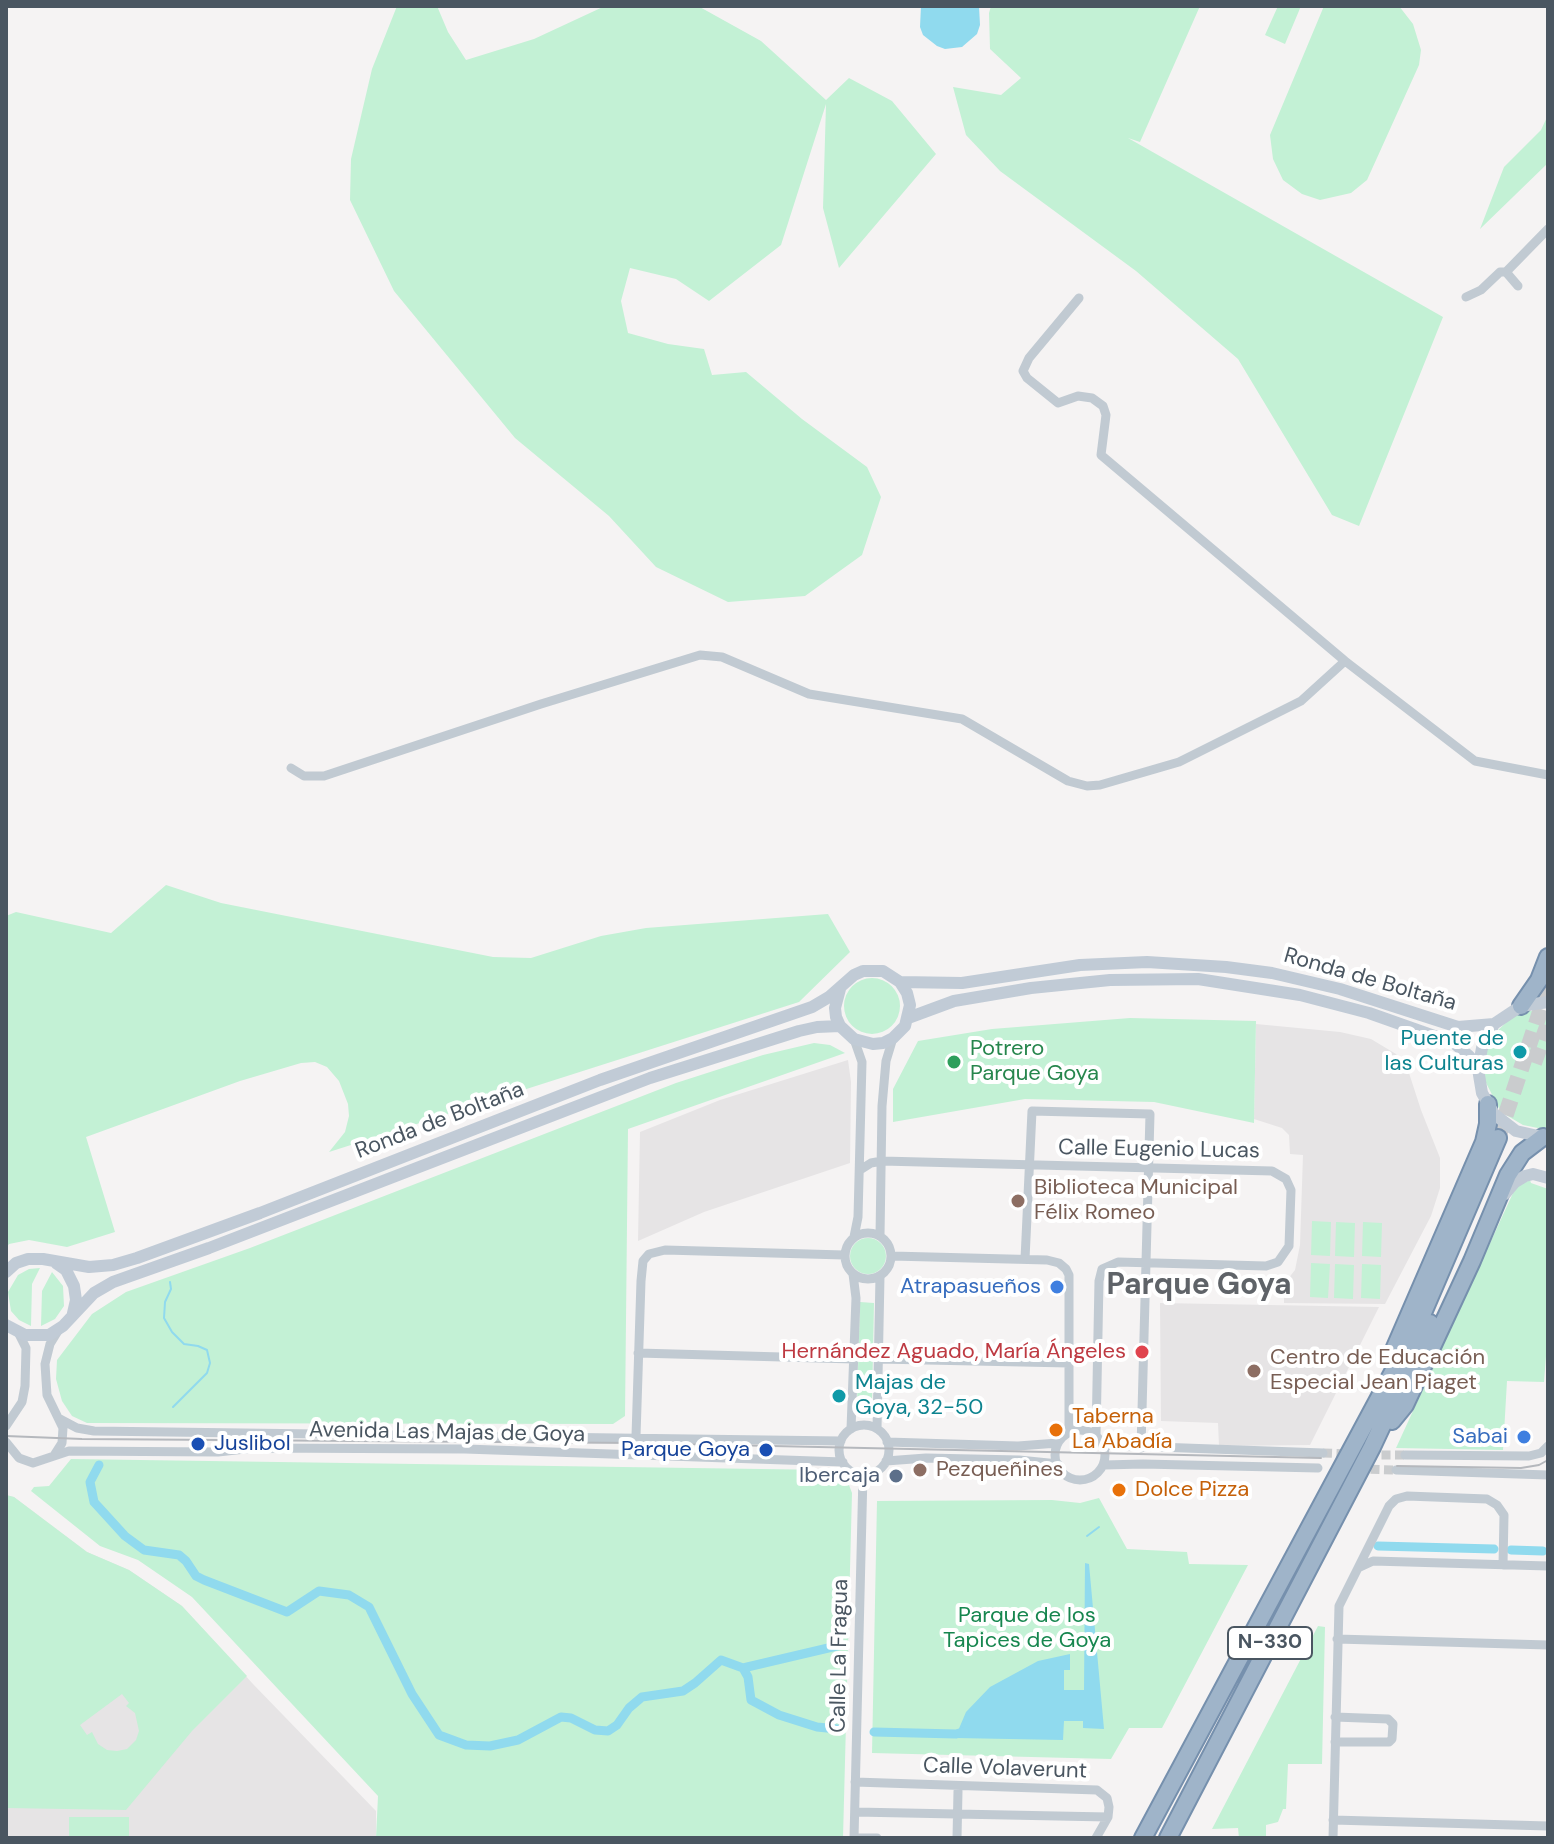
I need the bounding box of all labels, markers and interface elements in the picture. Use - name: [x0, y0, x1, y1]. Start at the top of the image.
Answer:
- street label: Ronda de Boltaña: [1281, 943, 1459, 1017]
- place label: Puente de las Culturas: [1385, 1026, 1504, 1078]
- place label: Potrero Parque Goya: [970, 1036, 1099, 1088]
- marker: Puente de las Culturas: [1511, 1043, 1529, 1061]
- marker: Potrero Parque Goya: [945, 1053, 963, 1071]
- street label: Ronda de Boltaña: [352, 1077, 528, 1165]
- street label: Calle Eugenio Lucas: [1058, 1135, 1260, 1165]
- place label: Biblioteca Municipal Félix Romeo: [1034, 1175, 1238, 1226]
- marker: Biblioteca Municipal Félix Romeo: [1009, 1192, 1027, 1210]
- district label: Parque Goya: [1106, 1268, 1292, 1304]
- place label: Atrapasueños: [900, 1274, 1041, 1300]
- marker: Atrapasueños: [1048, 1278, 1066, 1296]
- place label: Hernández Aguado, María Ángeles: [781, 1339, 1126, 1365]
- marker: Hernández Aguado, María Ángeles: [1133, 1343, 1151, 1361]
- place label: Centro de Educación Especial Jean Piaget: [1270, 1345, 1485, 1396]
- marker: Centro de Educación Especial Jean Piaget: [1245, 1362, 1263, 1380]
- place label: Majas de Goya, 32-50: [855, 1370, 983, 1422]
- marker: Majas de Goya, 32-50: [830, 1387, 848, 1405]
- place label: Taberna La Abadía: [1072, 1404, 1172, 1456]
- street label: Avenida Las Majas de Goya: [309, 1417, 585, 1449]
- marker: Taberna La Abadía: [1047, 1421, 1065, 1439]
- place label: Sabai: [1452, 1424, 1508, 1450]
- marker: Sabai: [1515, 1428, 1533, 1446]
- place label: Juslibol: [214, 1431, 291, 1457]
- marker: Juslibol: [189, 1435, 207, 1453]
- place label: Parque Goya: [621, 1437, 750, 1463]
- marker: Parque Goya: [757, 1441, 775, 1459]
- place label: Pezqueñines: [936, 1457, 1064, 1483]
- marker: Pezqueñines: [911, 1461, 929, 1479]
- place label: Ibercaja: [799, 1463, 880, 1489]
- marker: Ibercaja: [887, 1467, 905, 1485]
- place label: Dolce Pizza: [1135, 1477, 1249, 1503]
- marker: Dolce Pizza: [1110, 1481, 1128, 1499]
- street label: Calle La Fragua: [825, 1579, 855, 1733]
- park label: Parque de los Tapices de Goya: [943, 1603, 1111, 1654]
- road number: N-330: [1228, 1627, 1312, 1659]
- street label: Calle Volaverunt: [922, 1753, 1088, 1785]

